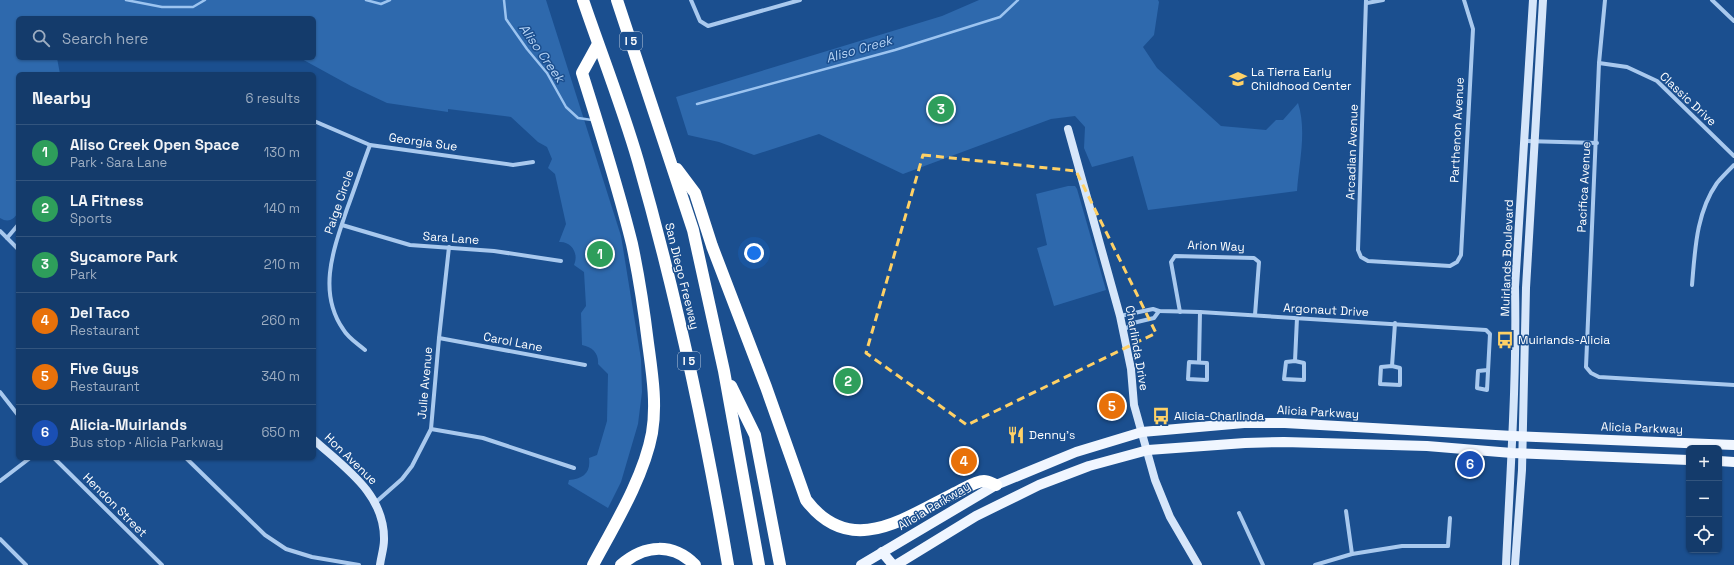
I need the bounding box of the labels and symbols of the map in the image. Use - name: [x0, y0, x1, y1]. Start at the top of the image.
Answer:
- water label: Aliso Creek: [515, 20, 570, 87]
- water label: Aliso Creek: [824, 31, 896, 67]
- road number: I 5: [620, 32, 642, 50]
- place label: La Tierra Early Childhood Center: [1251, 64, 1352, 94]
- school or university icon: La Tierra Early Childhood Center: [1228, 69, 1248, 89]
- street label: Classic Drive: [1656, 69, 1720, 129]
- street label: Parthenon Avenue: [1446, 77, 1468, 183]
- pin: 3: [928, 94, 954, 124]
- street label: Arcadian Avenue: [1342, 104, 1362, 200]
- street label: Georgia Sue: [388, 129, 458, 155]
- street label: Pacifica Avenue: [1574, 141, 1594, 233]
- street label: Paige Circle: [321, 168, 357, 236]
- street label: Muirlands Boulevard: [1497, 199, 1517, 317]
- street label: San Diego Freeway: [661, 221, 703, 331]
- street label: Sara Lane: [422, 228, 480, 248]
- street label: Arion Way: [1187, 237, 1245, 255]
- pin: 1: [587, 239, 613, 269]
- your location: [744, 243, 764, 263]
- street label: Argonaut Drive: [1283, 300, 1369, 320]
- street label: Charlinda Drive: [1122, 304, 1152, 392]
- street label: Carol Lane: [482, 328, 544, 356]
- bus stop icon: Muirlands-Alicia: [1495, 330, 1515, 350]
- place label: Muirlands-Alicia: [1518, 332, 1610, 348]
- street label: Julie Avenue: [414, 346, 436, 420]
- road number: I 5: [678, 352, 700, 370]
- pin: 2: [835, 366, 861, 396]
- pin: 5: [1099, 391, 1125, 421]
- street label: Alicia Parkway: [1277, 402, 1359, 422]
- bus stop icon: Alicia-Charlinda: [1151, 406, 1171, 426]
- place label: Alicia-Charlinda: [1174, 408, 1264, 424]
- street label: Alicia Parkway: [1601, 419, 1683, 437]
- restaurant icon: Denny's: [1006, 425, 1026, 445]
- place label: Denny's: [1029, 427, 1075, 443]
- street label: Hon Avenue: [321, 430, 381, 488]
- pin: 4: [951, 446, 977, 476]
- pin: 6: [1457, 449, 1483, 479]
- street label: Hendon Street: [79, 469, 151, 541]
- street label: Alicia Parkway: [895, 478, 973, 534]

